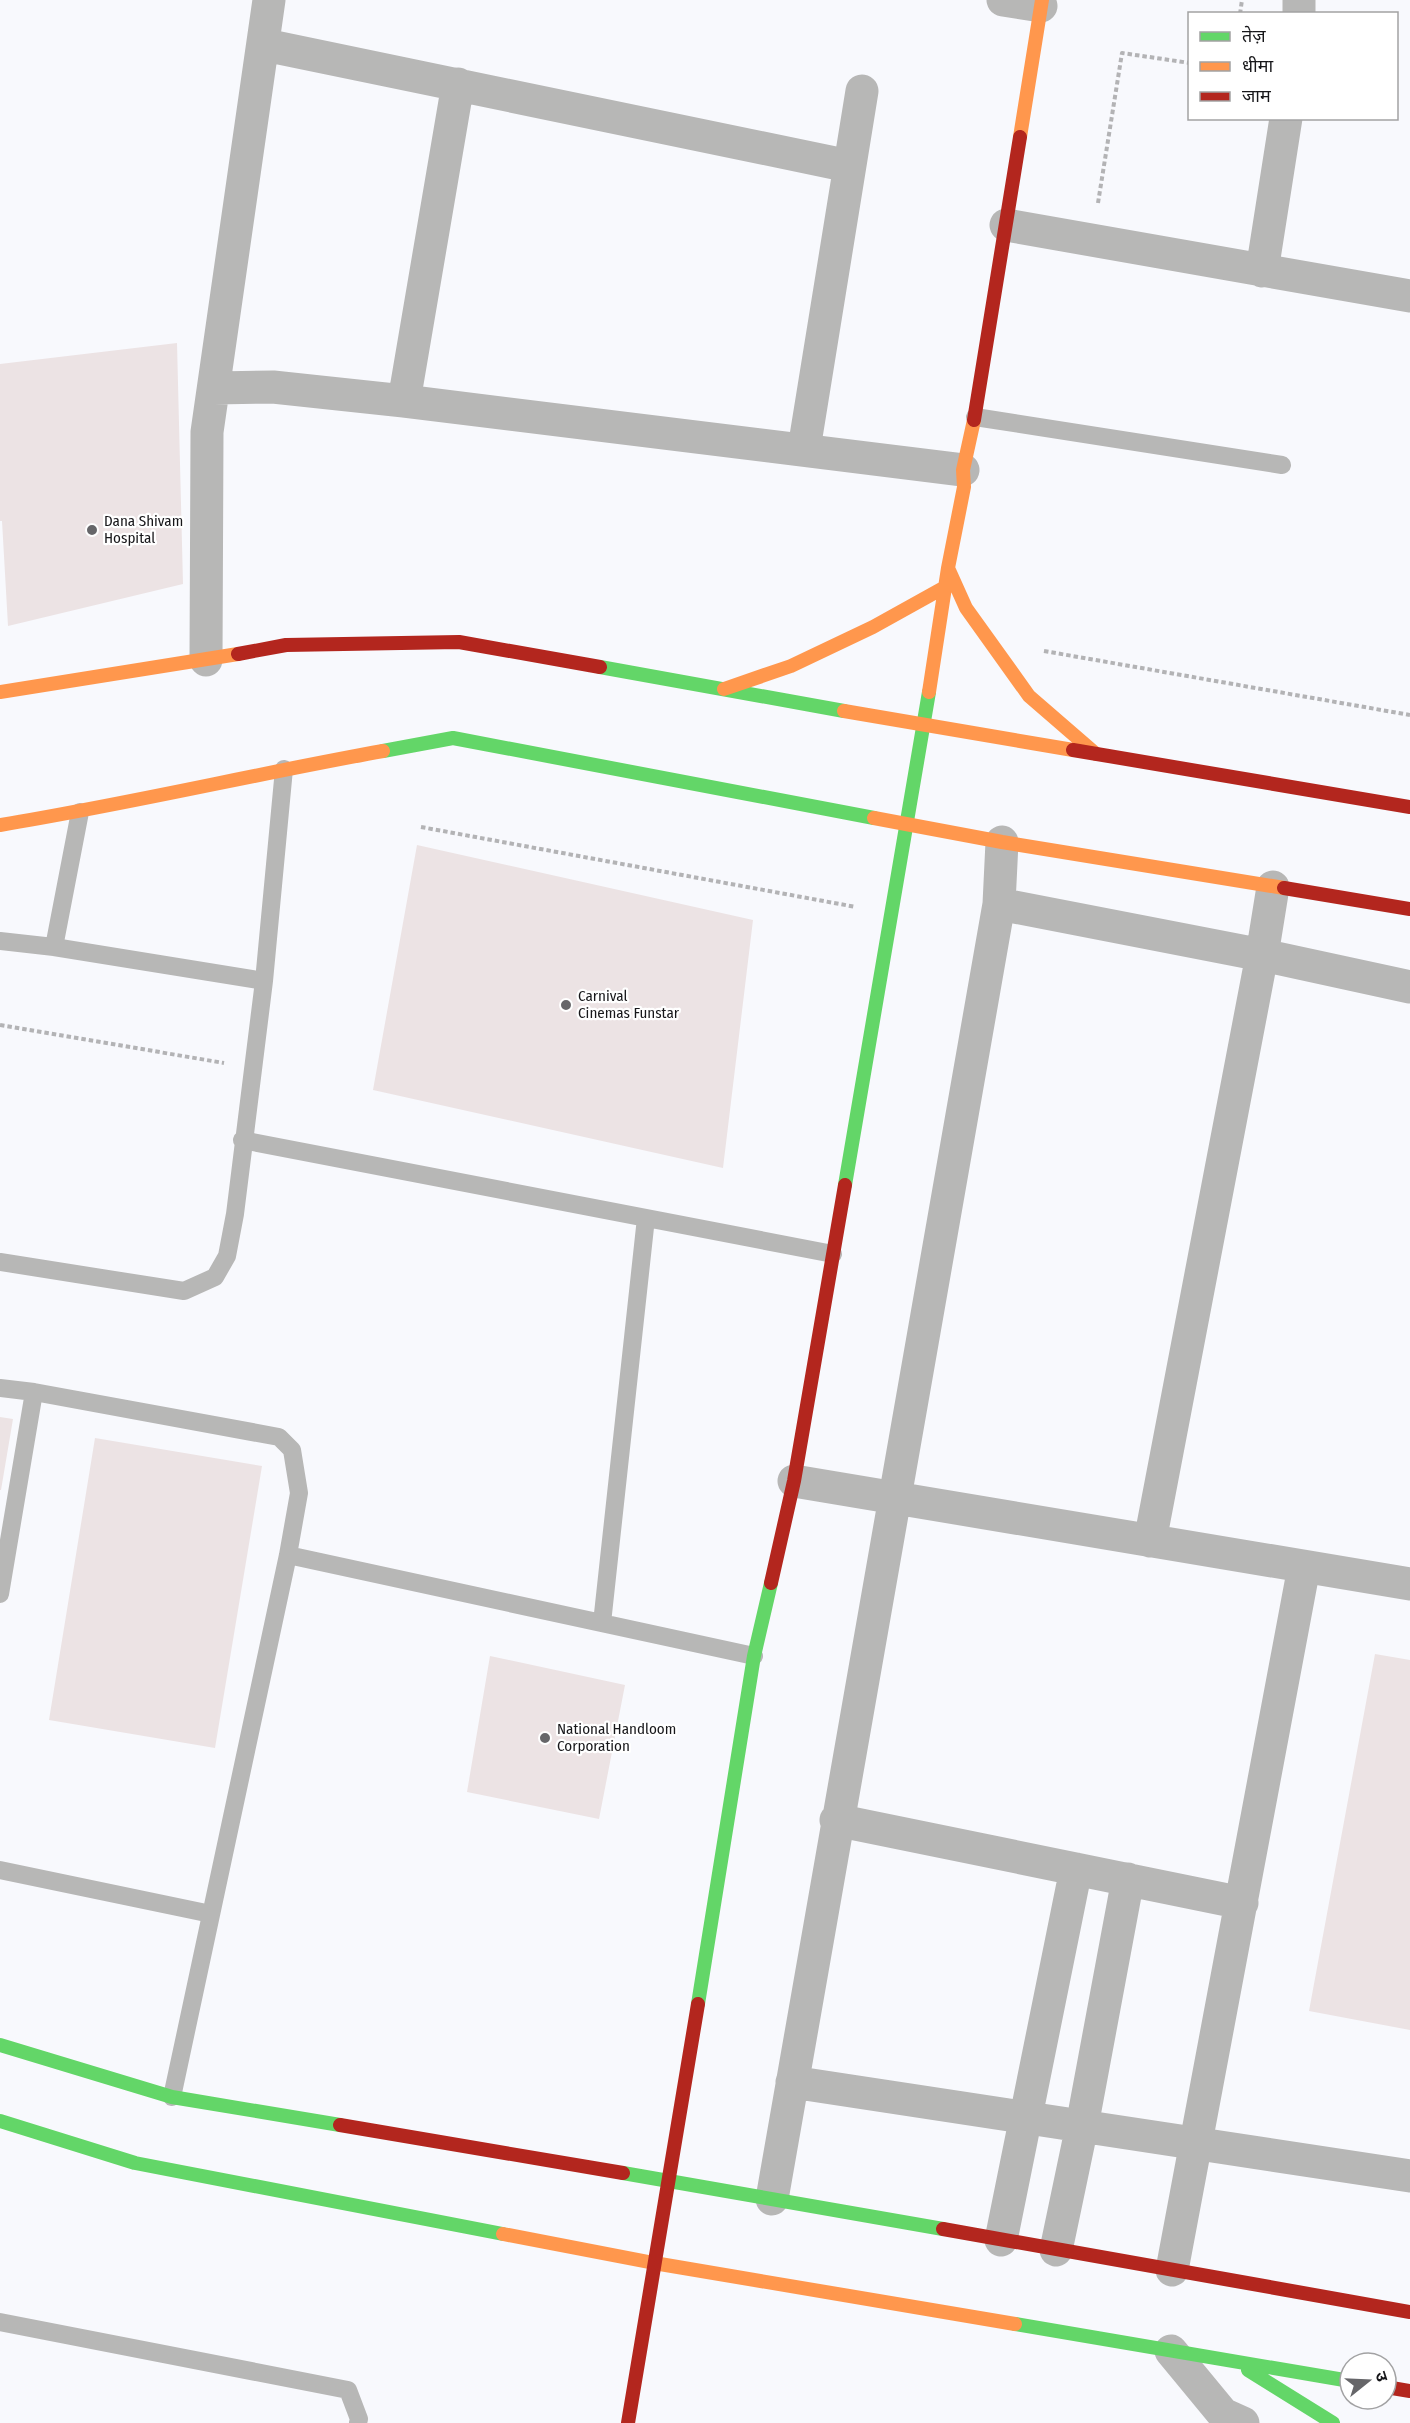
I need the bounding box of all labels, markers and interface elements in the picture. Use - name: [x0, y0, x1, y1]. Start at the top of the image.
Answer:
- legend: [1188, 12, 1398, 120]
- text: तेज़: [1242, 25, 1266, 47]
- text: धीमा: [1242, 55, 1273, 77]
- text: जाम: [1242, 85, 1272, 107]
- place label: Dana Shivam Hospital: [104, 512, 183, 547]
- marker: Dana Shivam Hospital: [85, 523, 99, 537]
- place label: Carnival Cinemas Funstar: [578, 987, 680, 1022]
- marker: Carnival Cinemas Funstar: [559, 998, 573, 1012]
- place label: National Handloom Corporation: [557, 1720, 676, 1755]
- marker: National Handloom Corporation: [538, 1731, 552, 1745]
- north arrow: [1338, 2351, 1398, 2411]
- text: उ: [1371, 2369, 1392, 2385]

